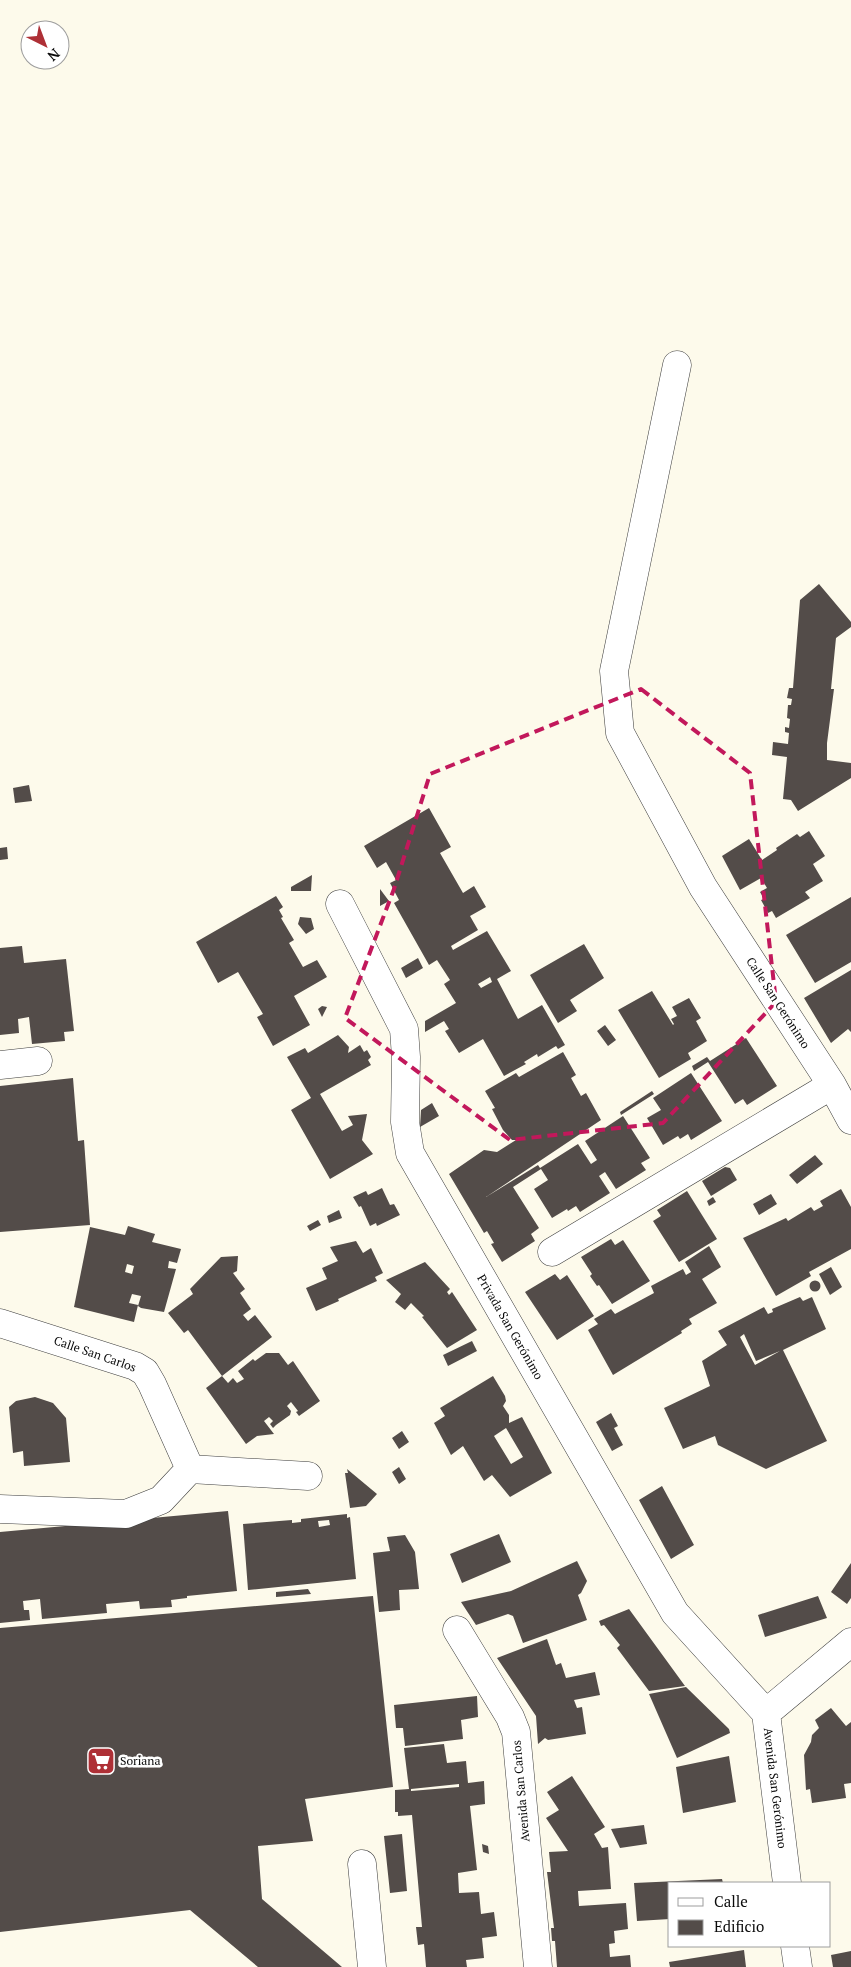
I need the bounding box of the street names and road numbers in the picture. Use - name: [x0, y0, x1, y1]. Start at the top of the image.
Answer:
- street label: Calle San Gerónimo: [743, 954, 814, 1051]
- street label: Privada San Gerónimo: [474, 1271, 547, 1382]
- street label: Calle San Carlos: [52, 1332, 138, 1375]
- street label: Avenida San Gerónimo: [761, 1727, 790, 1849]
- street label: Avenida San Carlos: [509, 1740, 532, 1843]

